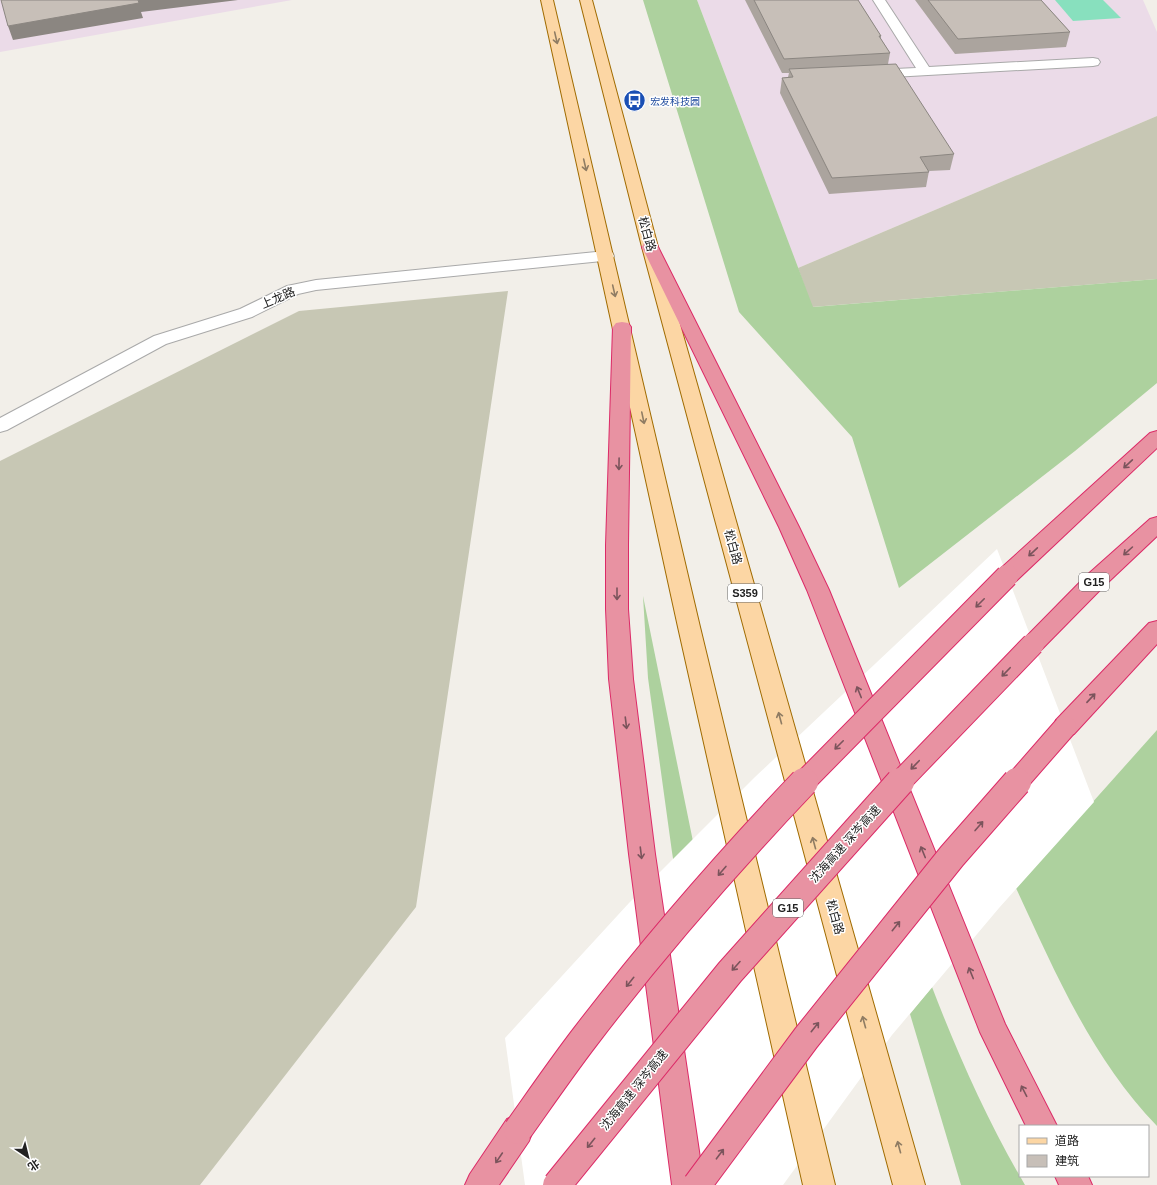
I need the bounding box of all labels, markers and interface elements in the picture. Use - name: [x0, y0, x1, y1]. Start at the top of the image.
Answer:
- one-way arrow: [553, 31, 561, 44]
- bus stop icon: 宏发科技园: [621, 88, 647, 114]
- place label: 宏发科技园: [650, 96, 700, 107]
- one-way arrow: [582, 158, 590, 171]
- street label: 松白路: [636, 215, 658, 253]
- street label: 上龙路: [259, 285, 297, 311]
- one-way arrow: [611, 285, 619, 298]
- one-way arrow: [639, 411, 647, 424]
- one-way arrow: [615, 457, 623, 470]
- one-way arrow: [1123, 459, 1133, 469]
- street label: 松白路: [722, 528, 744, 566]
- one-way arrow: [1123, 546, 1133, 555]
- one-way arrow: [1028, 547, 1038, 557]
- road number: G15: [1079, 573, 1109, 591]
- road number: S359: [728, 584, 762, 602]
- one-way arrow: [613, 587, 621, 600]
- one-way arrow: [975, 598, 985, 608]
- one-way arrow: [1002, 666, 1011, 676]
- one-way arrow: [855, 687, 862, 699]
- one-way arrow: [1087, 693, 1096, 703]
- one-way arrow: [776, 711, 783, 724]
- one-way arrow: [622, 716, 630, 729]
- one-way arrow: [834, 740, 844, 750]
- one-way arrow: [910, 760, 920, 770]
- street label: 沈海高速 深岑高速: [807, 802, 883, 886]
- one-way arrow: [974, 820, 983, 831]
- one-way arrow: [810, 837, 818, 850]
- one-way arrow: [638, 846, 645, 859]
- one-way arrow: [918, 847, 926, 859]
- one-way arrow: [718, 866, 727, 876]
- street label: 松白路: [824, 898, 846, 936]
- road number: G15: [773, 899, 803, 917]
- one-way arrow: [892, 920, 900, 931]
- one-way arrow: [731, 961, 740, 972]
- one-way arrow: [967, 967, 974, 979]
- one-way arrow: [625, 976, 634, 987]
- one-way arrow: [860, 1016, 867, 1029]
- one-way arrow: [810, 1022, 819, 1033]
- street label: 沈海高速 深岑高速: [597, 1047, 671, 1133]
- one-way arrow: [1020, 1085, 1028, 1097]
- legend: [1019, 1125, 1149, 1177]
- text: 道路: [1055, 1134, 1079, 1148]
- north arrow: [8, 1137, 48, 1177]
- one-way arrow: [587, 1137, 595, 1148]
- one-way arrow: [894, 1141, 902, 1154]
- one-way arrow: [716, 1148, 724, 1159]
- one-way arrow: [495, 1152, 503, 1163]
- text: 建筑: [1055, 1154, 1079, 1168]
- text: 北: [26, 1157, 42, 1173]

